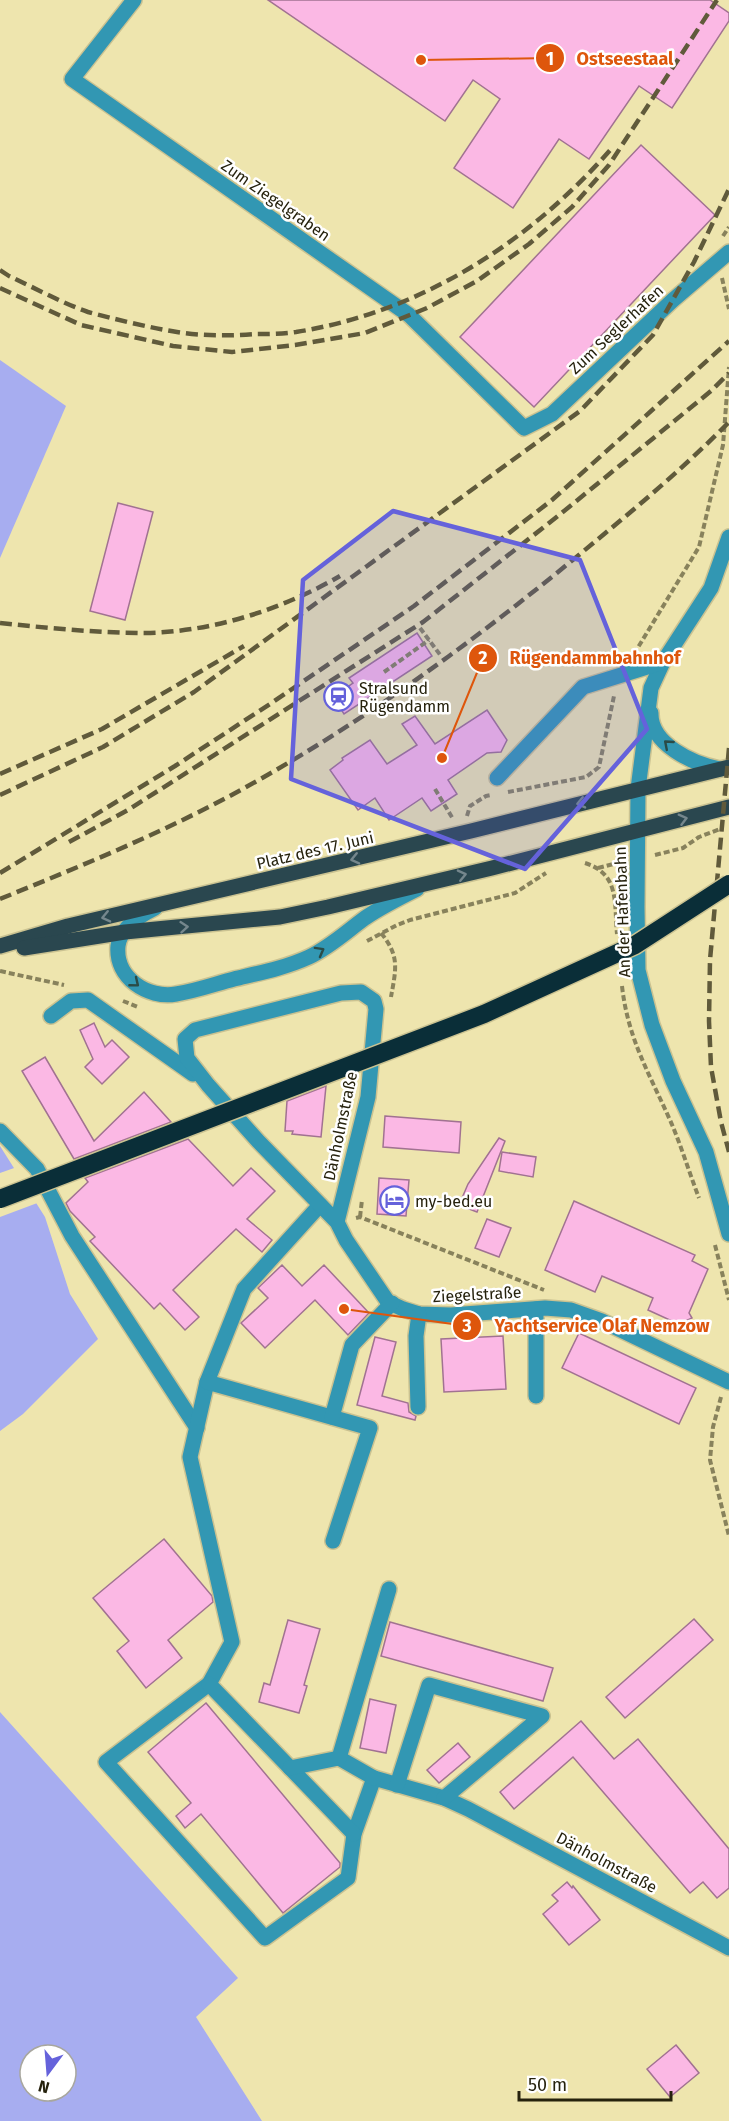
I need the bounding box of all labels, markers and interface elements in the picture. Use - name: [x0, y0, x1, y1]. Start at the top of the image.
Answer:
- callout: Ostseestaal: [535, 40, 685, 76]
- text: 1: [546, 48, 554, 70]
- text: Ostseestaal: [577, 48, 674, 70]
- street label: Zum Ziegelgraben: [218, 156, 334, 245]
- street label: Zum Seglerhafen: [565, 281, 667, 378]
- callout: Rügendammbahnhof: [468, 640, 693, 676]
- text: 2: [478, 647, 488, 669]
- text: Rügendammbahnhof: [510, 647, 682, 669]
- place label: Stralsund Rügendamm: [359, 679, 450, 716]
- station icon: Stralsund Rügendamm: [322, 681, 354, 713]
- one-way arrow: [664, 740, 675, 751]
- one-way arrow: [577, 795, 587, 808]
- one-way arrow: [677, 814, 688, 826]
- street label: Platz des 17. Juni: [255, 828, 376, 873]
- street label: An der Hafenbahn: [611, 846, 634, 978]
- one-way arrow: [350, 852, 360, 865]
- one-way arrow: [456, 870, 466, 883]
- one-way arrow: [102, 910, 112, 923]
- one-way arrow: [179, 921, 188, 934]
- one-way arrow: [314, 947, 324, 958]
- one-way arrow: [128, 975, 139, 986]
- street label: Dänholmstraße: [320, 1070, 361, 1182]
- hotel icon: my-bed.eu: [378, 1185, 410, 1217]
- place label: my-bed.eu: [415, 1192, 492, 1211]
- street label: Ziegelstraße: [432, 1283, 522, 1306]
- callout: Yachtservice Olaf Nemzow: [452, 1308, 721, 1344]
- text: 3: [461, 1315, 472, 1337]
- text: Yachtservice Olaf Nemzow: [494, 1315, 710, 1337]
- street label: Dänholmstraße: [553, 1828, 660, 1897]
- north arrow: [18, 2043, 78, 2103]
- scale bar: [519, 2064, 670, 2102]
- text: 50 m: [528, 2074, 567, 2096]
- text: N: [36, 2076, 52, 2098]

